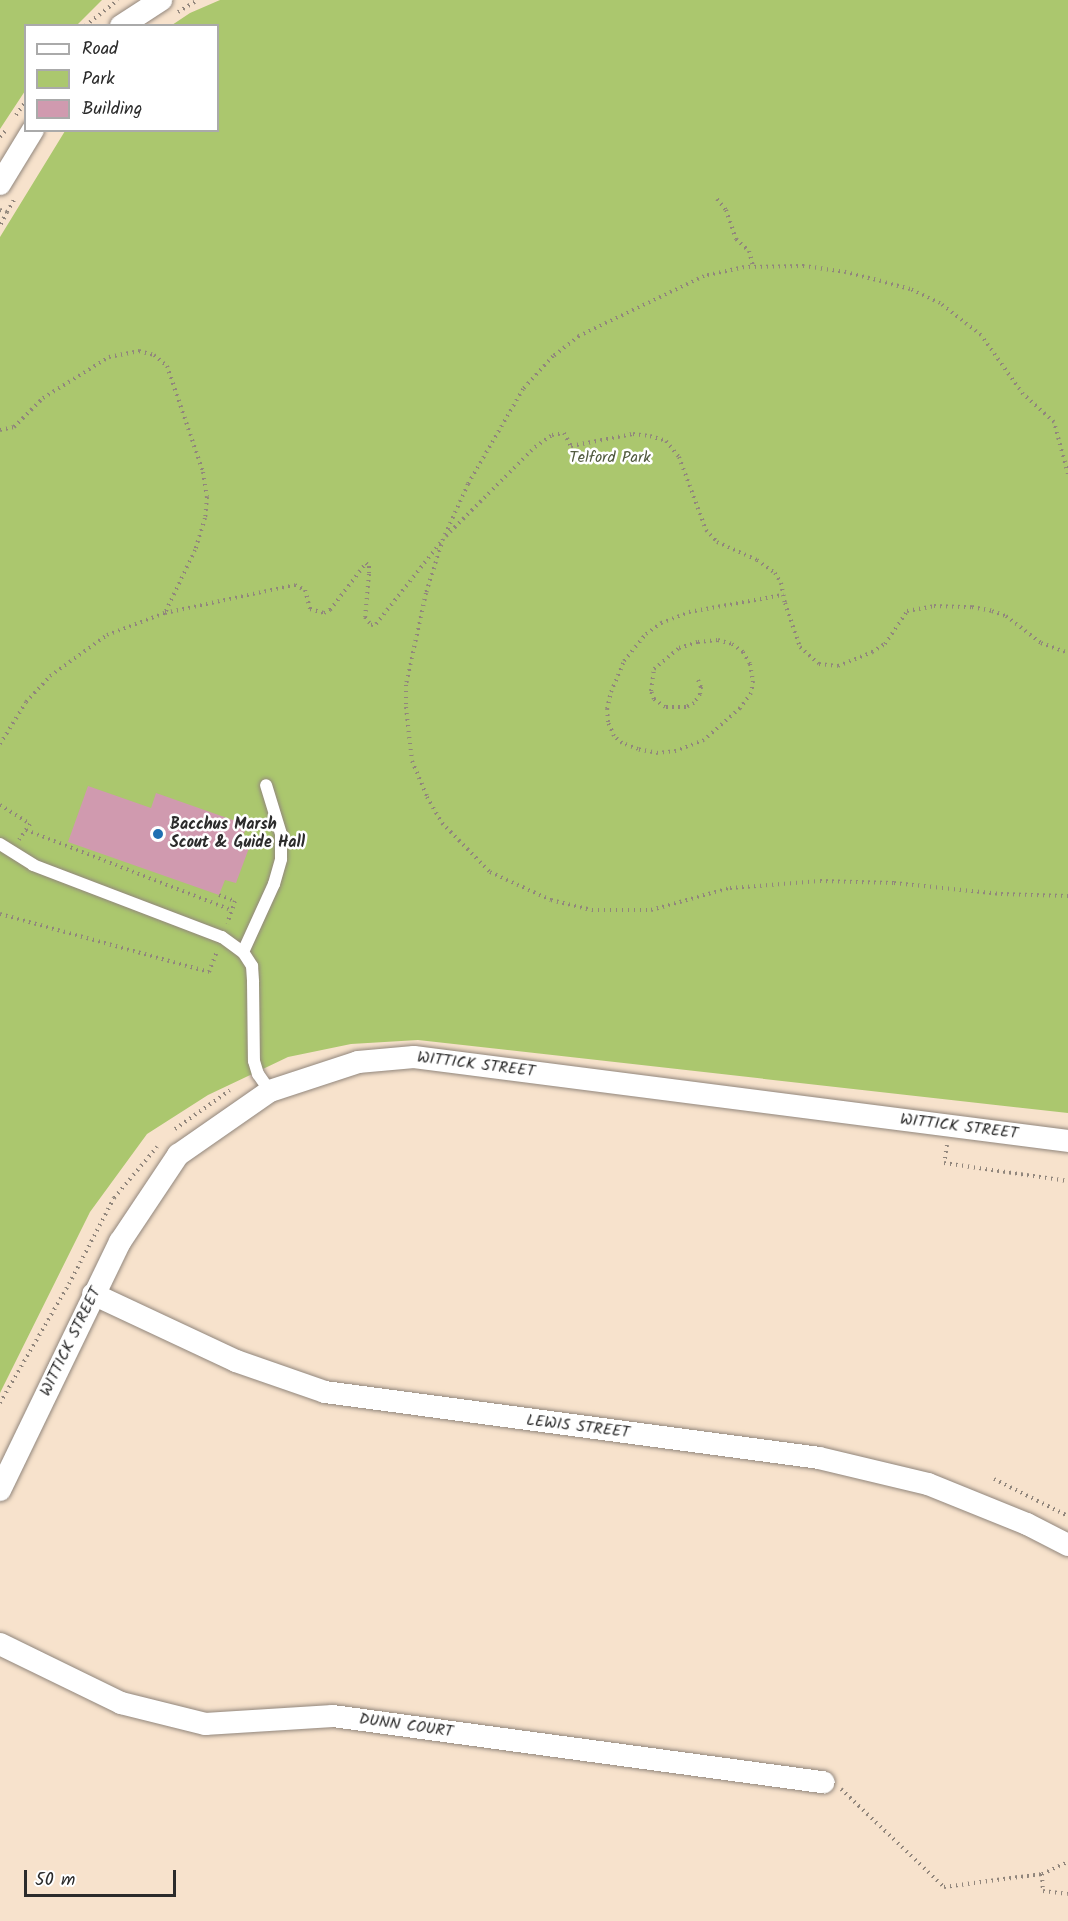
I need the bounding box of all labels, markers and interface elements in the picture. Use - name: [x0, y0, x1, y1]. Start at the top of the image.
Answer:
- legend: [24, 24, 219, 132]
- text: Road: [82, 35, 118, 64]
- text: Park: [82, 65, 115, 94]
- text: Building: [82, 95, 142, 124]
- park label: Telford Park: [569, 448, 651, 468]
- place label: Bacchus Marsh Scout & Guide Hall: [170, 815, 305, 853]
- marker: Bacchus Marsh Scout & Guide Hall: [151, 827, 165, 841]
- street label: WITTICK STREET: [416, 1048, 536, 1082]
- street label: WITTICK STREET: [899, 1110, 1019, 1144]
- street label: WITTICK STREET: [36, 1284, 106, 1400]
- street label: LEWIS STREET: [525, 1411, 631, 1443]
- street label: DUNN COURT: [358, 1710, 454, 1742]
- scale bar: [27, 1858, 178, 1896]
- text: 50 m: [35, 1866, 75, 1895]

